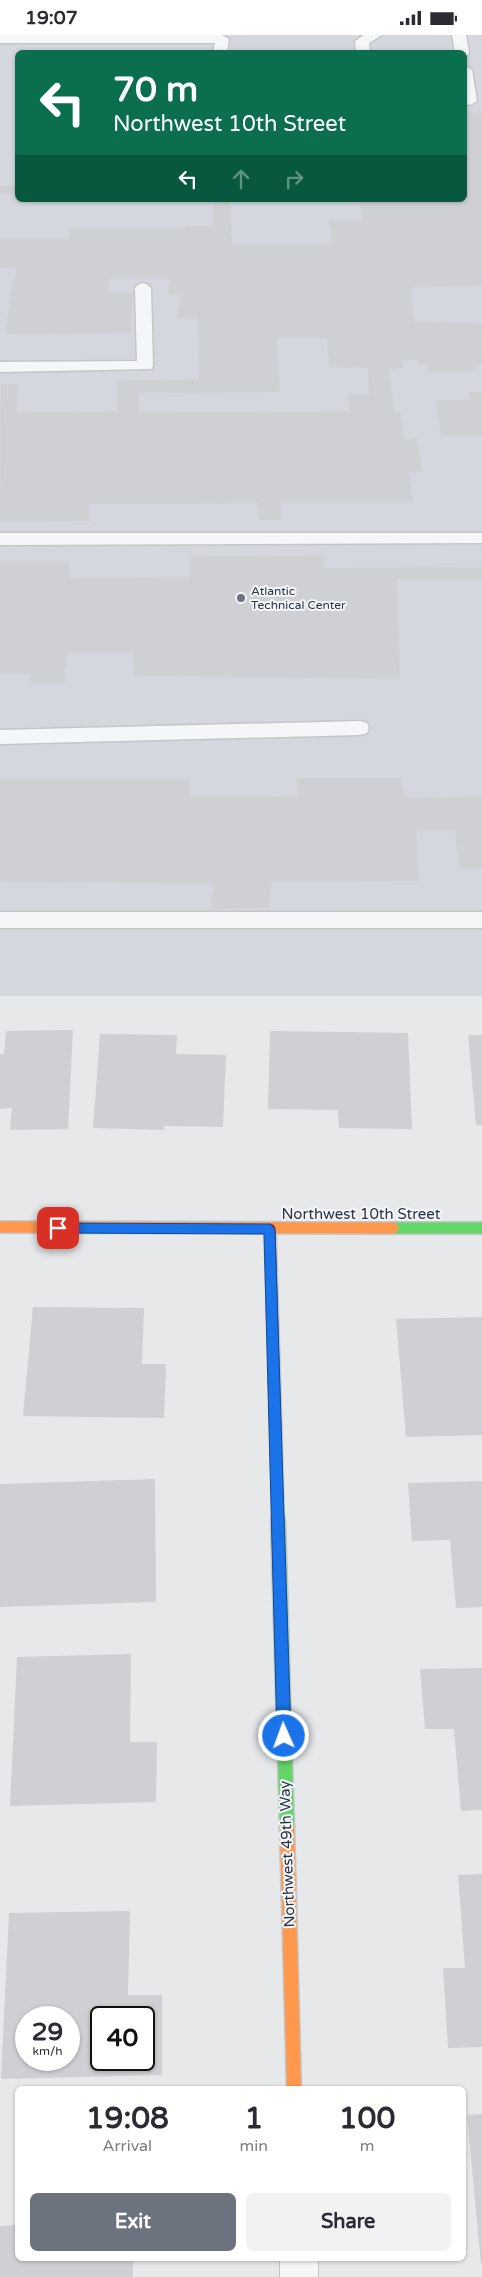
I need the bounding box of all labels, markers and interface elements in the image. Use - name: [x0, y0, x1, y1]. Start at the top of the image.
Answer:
- text: 19:07: [25, 7, 78, 29]
- text: 70 m: [113, 69, 198, 111]
- icon: left: [30, 70, 95, 135]
- text: Northwest 10th Street: [113, 111, 346, 137]
- icon: left: [174, 165, 202, 193]
- icon: ahead: [227, 165, 255, 193]
- icon: right: [280, 165, 308, 193]
- place label: Atlantic Technical Center: [251, 584, 346, 612]
- marker: Atlantic Technical Center: [235, 592, 247, 604]
- street label: Northwest 10th Street: [282, 1205, 441, 1223]
- pin: [37, 1207, 79, 1249]
- icon: arrive: [44, 1214, 72, 1242]
- position arrow: [257, 1709, 309, 1761]
- street label: Northwest 49th Way: [275, 1780, 299, 1928]
- speed limit sign: 40: [90, 2006, 155, 2071]
- text: 29: [32, 2017, 63, 2047]
- text: km/h: [32, 2044, 63, 2058]
- text: 19:08: [86, 2100, 169, 2137]
- text: 1: [244, 2100, 263, 2137]
- text: 100: [339, 2100, 395, 2137]
- text: Arrival: [103, 2136, 152, 2156]
- text: min: [240, 2136, 268, 2156]
- text: m: [360, 2136, 374, 2156]
- button: Exit: [30, 2193, 236, 2251]
- button: Share: [246, 2193, 451, 2251]

